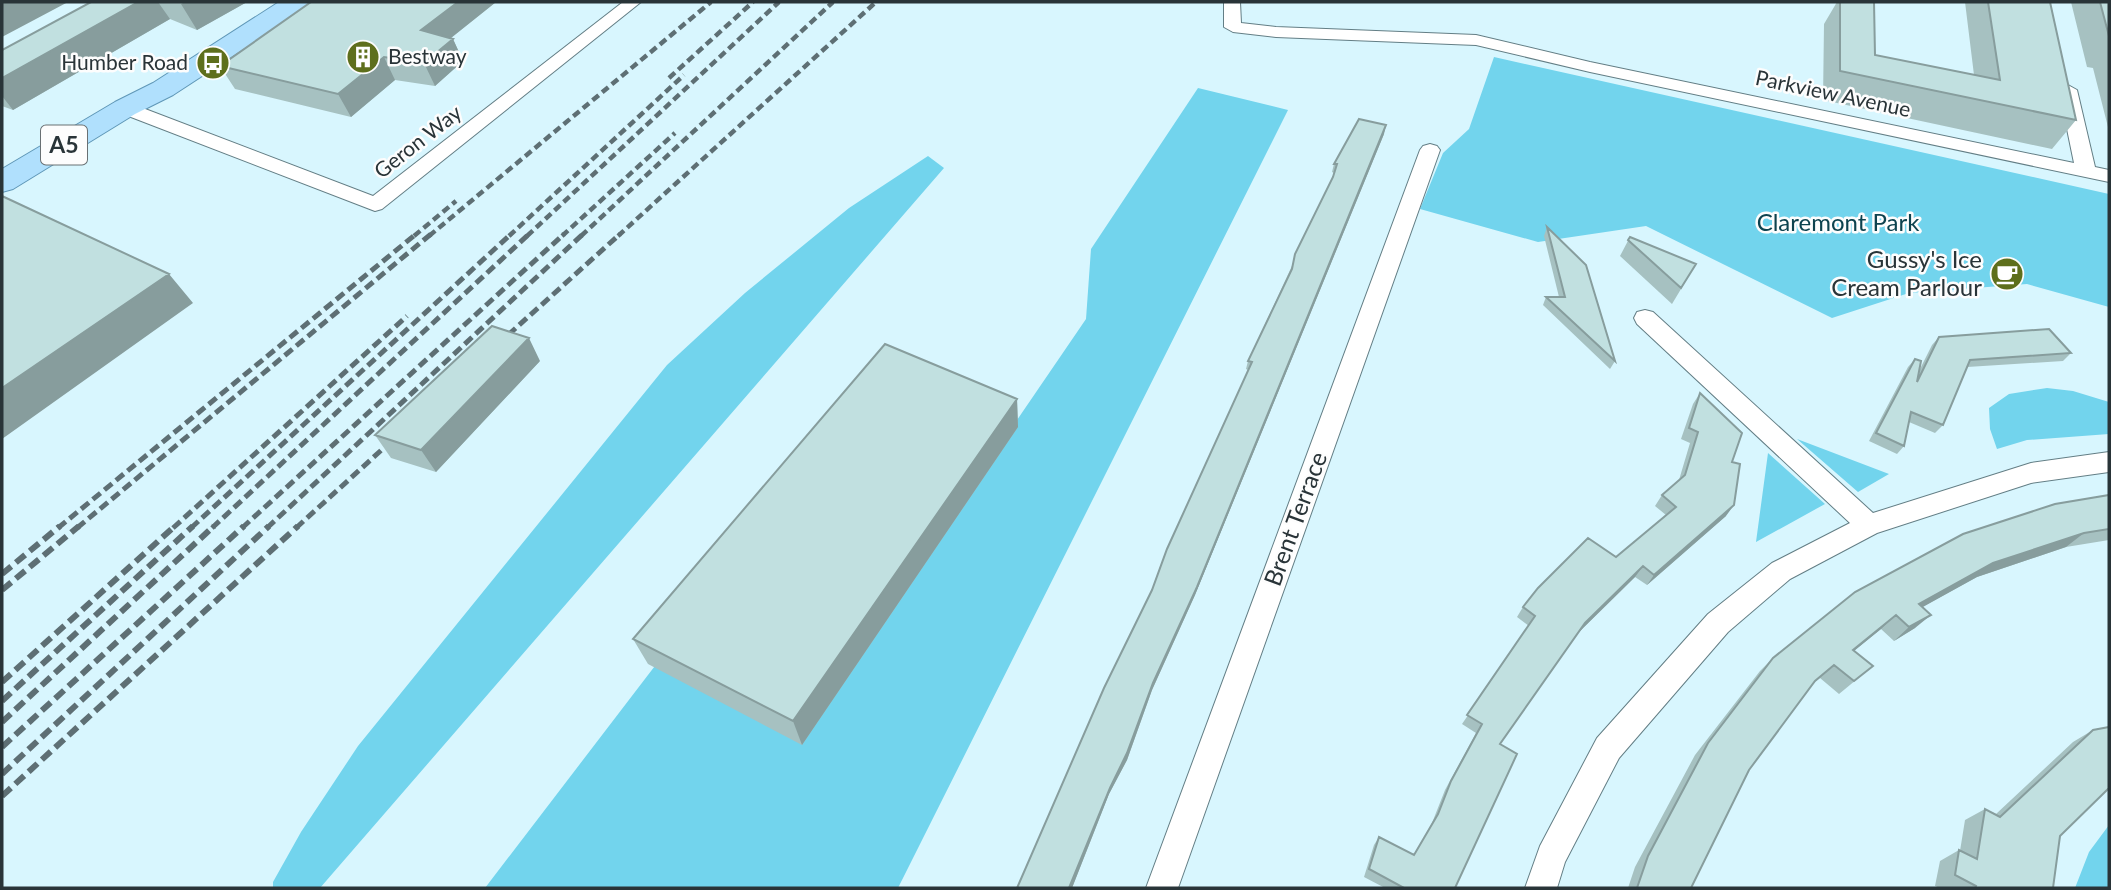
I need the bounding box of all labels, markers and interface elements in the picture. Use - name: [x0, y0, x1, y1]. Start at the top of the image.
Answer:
- building icon: Bestway: [344, 38, 382, 76]
- place label: Bestway: [388, 43, 467, 68]
- bus stop icon: Humber Road: [194, 44, 232, 82]
- place label: Humber Road: [61, 49, 188, 74]
- street label: Parkview Avenue: [1753, 64, 1913, 121]
- street label: Geron Way: [368, 99, 466, 183]
- road number: A5: [41, 126, 87, 164]
- park label: Claremont Park: [1757, 207, 1920, 236]
- place label: Gussy's Ice Cream Parlour: [1831, 244, 1982, 301]
- cafe icon: Gussy's Ice Cream Parlour: [1988, 255, 2026, 293]
- street label: Brent Terrace: [1257, 448, 1332, 589]

